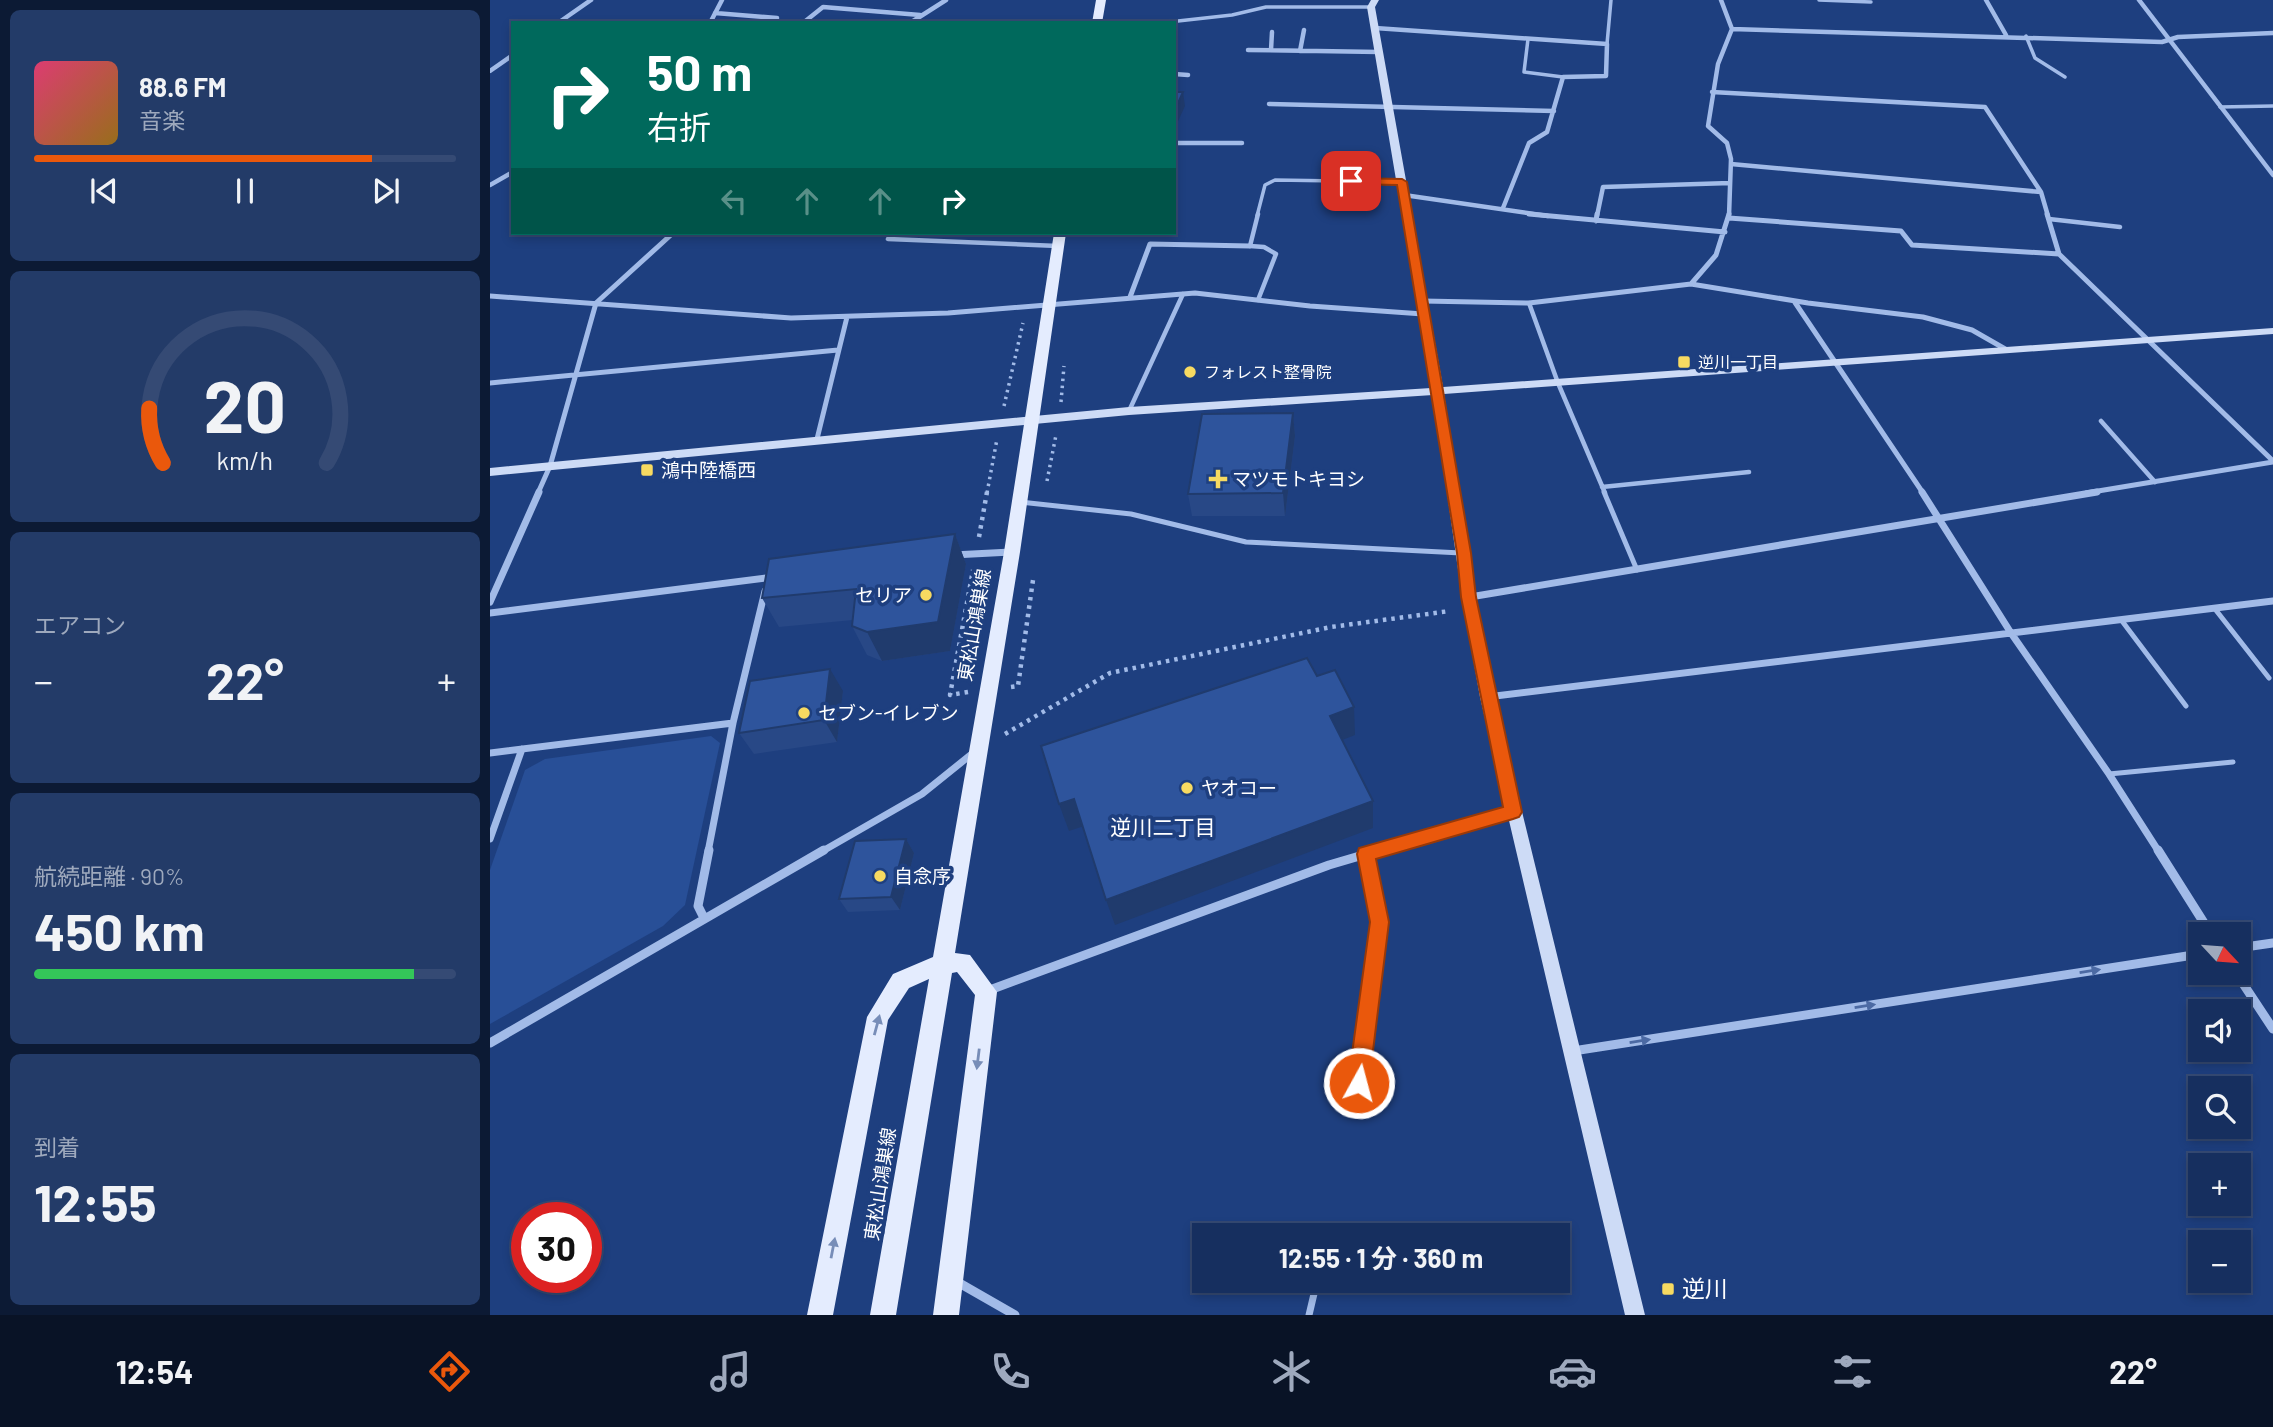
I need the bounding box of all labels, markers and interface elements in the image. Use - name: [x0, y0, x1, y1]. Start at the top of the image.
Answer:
- text: 50 m: [647, 42, 752, 101]
- icon: right: [532, 49, 623, 140]
- text: 88.6 FM: [139, 71, 226, 102]
- text: 音楽: [139, 106, 185, 134]
- text: 右折: [647, 107, 711, 145]
- pin: [1321, 151, 1381, 211]
- icon: arrive: [1332, 162, 1370, 200]
- icon: previous: [85, 172, 123, 210]
- icon: pause: [226, 172, 264, 210]
- icon: next: [367, 172, 405, 210]
- icon: left: [715, 182, 753, 220]
- icon: ahead: [788, 182, 826, 220]
- icon: ahead: [861, 182, 899, 220]
- icon: right: [934, 182, 972, 220]
- place label: 逆川一丁目: [1698, 352, 1778, 371]
- marker: 逆川一丁目: [1676, 354, 1692, 370]
- text: 20: [204, 360, 286, 448]
- place label: フォレスト整骨院: [1204, 362, 1332, 381]
- marker: フォレスト整骨院: [1182, 364, 1198, 380]
- text: km/h: [217, 444, 273, 474]
- place label: 鴻中陸橋西: [661, 458, 756, 481]
- marker: 鴻中陸橋西: [639, 462, 655, 478]
- place label: マツモトキヨシ: [1232, 467, 1365, 490]
- marker: マツモトキヨシ: [1210, 471, 1226, 487]
- street label: 東松山鴻巣線: [952, 567, 995, 683]
- place label: セリア: [855, 583, 912, 606]
- marker: セリア: [918, 587, 934, 603]
- text: エアコン: [34, 611, 126, 639]
- text: 22°: [206, 648, 284, 710]
- text: −: [34, 657, 53, 703]
- text: +: [437, 657, 456, 703]
- place label: セブン-イレブン: [818, 701, 959, 724]
- marker: セブン-イレブン: [796, 705, 812, 721]
- place label: ヤオコー: [1201, 776, 1277, 799]
- marker: ヤオコー: [1179, 780, 1195, 796]
- district label: 逆川二丁目: [1111, 814, 1216, 839]
- text: 航続距離 · 90%: [34, 862, 185, 890]
- place label: 自念序: [894, 864, 951, 887]
- marker: 自念序: [872, 868, 888, 884]
- text: 450 km: [34, 899, 205, 961]
- north arrow: [2188, 922, 2250, 985]
- map controls: [2188, 922, 2251, 1293]
- one-way arrow: [2079, 965, 2101, 976]
- button: sound: [2188, 999, 2251, 1062]
- one-way arrow: [1854, 1000, 1876, 1011]
- one-way arrow: [872, 1014, 883, 1036]
- one-way arrow: [1629, 1035, 1651, 1046]
- position arrow: [1322, 1046, 1396, 1120]
- one-way arrow: [972, 1049, 983, 1071]
- button: search: [2188, 1076, 2251, 1139]
- street label: 東松山鴻巣線: [859, 1126, 900, 1242]
- text: 到着: [34, 1133, 80, 1161]
- button: +: [2188, 1153, 2251, 1216]
- text: 12:55: [34, 1170, 157, 1232]
- speed limit sign: 30: [511, 1202, 602, 1293]
- button: −: [2188, 1230, 2251, 1293]
- one-way arrow: [828, 1237, 839, 1259]
- text: 12:55 · 1 分 · 360 m: [1279, 1242, 1483, 1273]
- place label: 逆川: [1682, 1274, 1728, 1302]
- marker: 逆川: [1660, 1281, 1676, 1297]
- icon: directions: [425, 1347, 474, 1396]
- icon: music: [706, 1347, 755, 1396]
- icon: phone: [986, 1347, 1035, 1396]
- icon: climate: [1267, 1347, 1316, 1396]
- icon: car: [1548, 1347, 1597, 1396]
- icon: filters: [1828, 1347, 1877, 1396]
- text: 12:54: [116, 1352, 193, 1390]
- text: 22°: [2109, 1352, 2157, 1390]

